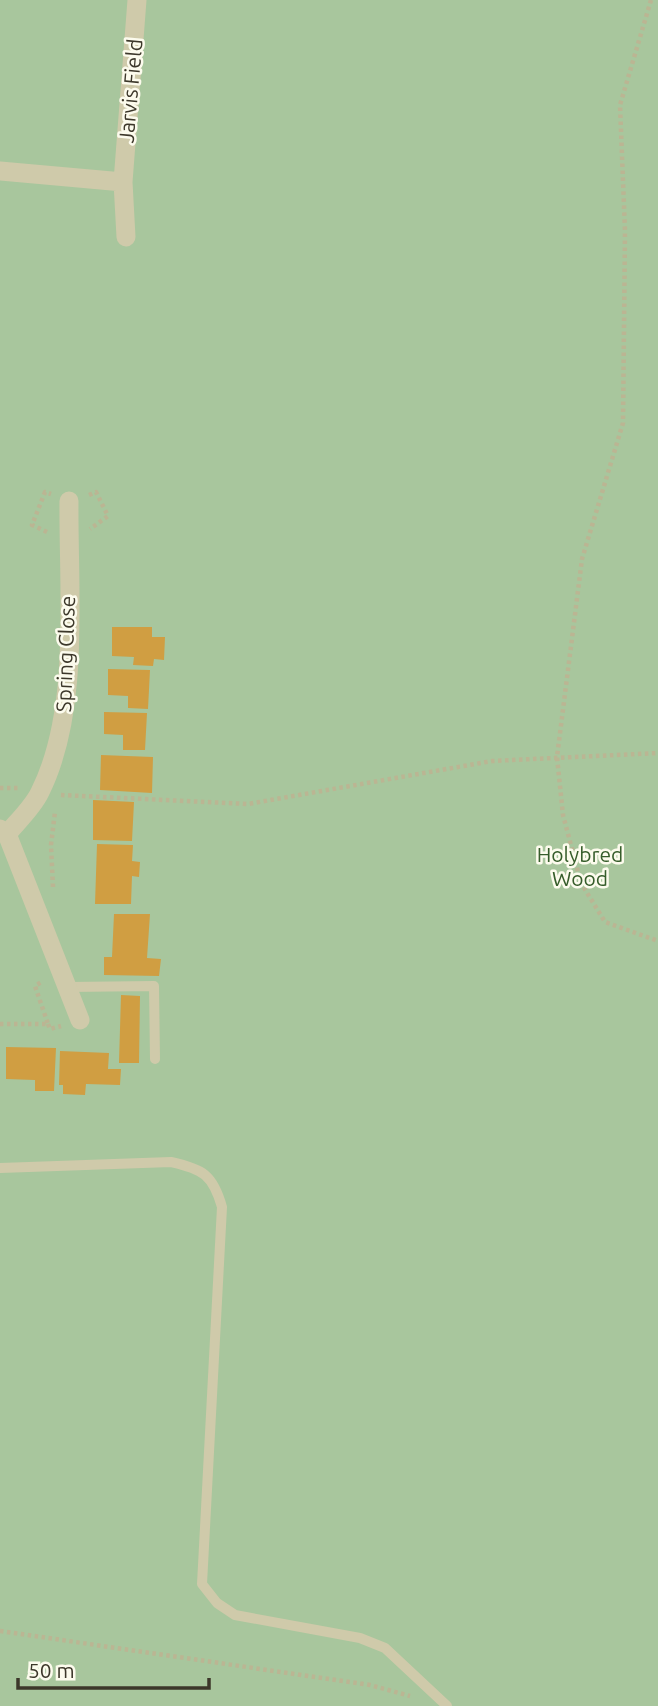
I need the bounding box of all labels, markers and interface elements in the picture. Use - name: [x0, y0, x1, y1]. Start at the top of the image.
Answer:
- street label: Jarvis Field: [114, 38, 147, 144]
- street label: Spring Close: [51, 595, 79, 713]
- park label: Holybred Wood: [537, 842, 623, 890]
- scale bar: [18, 1646, 208, 1690]
- text: 50 m: [28, 1658, 75, 1682]

